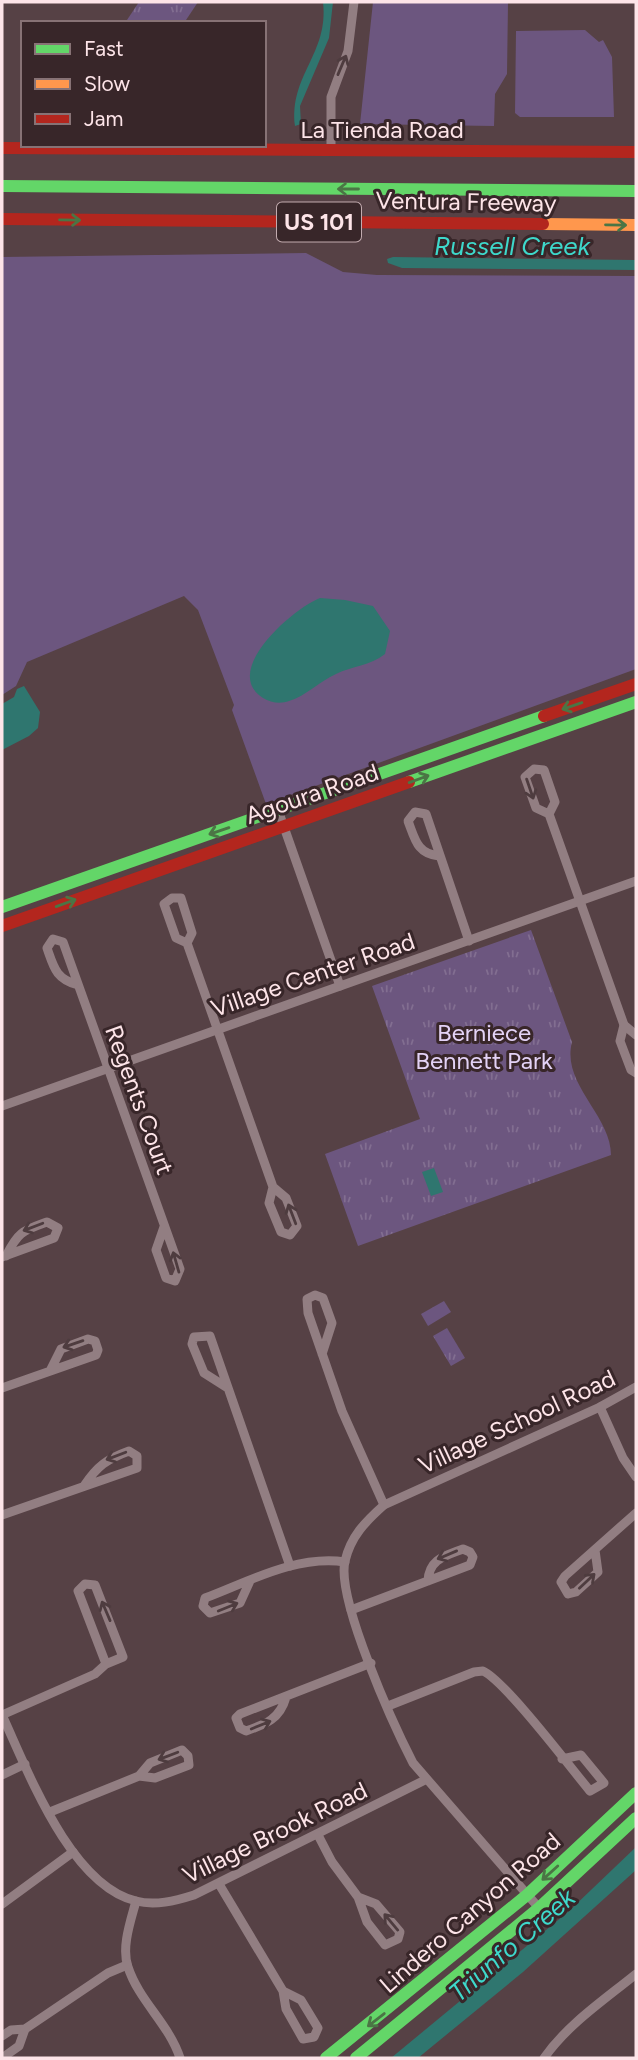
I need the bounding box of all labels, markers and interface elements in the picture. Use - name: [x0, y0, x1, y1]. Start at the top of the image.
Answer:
- legend: [21, 21, 266, 147]
- text: Fast: [84, 36, 124, 61]
- one-way arrow: [336, 55, 349, 77]
- text: Slow: [84, 71, 130, 96]
- text: Jam: [84, 106, 123, 131]
- street label: La Tienda Road: [300, 115, 464, 144]
- one-way arrow: [336, 182, 359, 196]
- street label: Ventura Freeway: [375, 185, 557, 218]
- road number: US 101: [277, 202, 361, 242]
- one-way arrow: [58, 213, 81, 227]
- one-way arrow: [604, 218, 627, 231]
- water label: Russell Creek: [434, 230, 591, 262]
- one-way arrow: [561, 701, 583, 713]
- street label: Agoura Road: [241, 757, 382, 830]
- one-way arrow: [408, 772, 430, 784]
- one-way arrow: [525, 777, 537, 799]
- one-way arrow: [208, 826, 230, 838]
- one-way arrow: [55, 896, 77, 909]
- street label: Village Center Road: [207, 926, 418, 1023]
- park label: Berniece Bennett Park: [415, 1018, 553, 1075]
- street label: Regents Court: [99, 1021, 180, 1178]
- one-way arrow: [285, 1204, 298, 1226]
- one-way arrow: [23, 1222, 45, 1234]
- one-way arrow: [169, 1252, 182, 1274]
- one-way arrow: [63, 1339, 85, 1351]
- street label: Village School Road: [414, 1363, 620, 1480]
- one-way arrow: [106, 1451, 127, 1463]
- one-way arrow: [437, 1550, 458, 1563]
- one-way arrow: [578, 1573, 595, 1590]
- one-way arrow: [98, 1600, 111, 1622]
- one-way arrow: [216, 1600, 238, 1613]
- one-way arrow: [250, 1718, 272, 1731]
- one-way arrow: [158, 1750, 179, 1763]
- street label: Village Brook Road: [178, 1775, 372, 1890]
- street label: Lindero Canyon Road: [373, 1826, 566, 1999]
- one-way arrow: [542, 1865, 560, 1881]
- water label: Triunfo Creek: [442, 1881, 583, 2008]
- one-way arrow: [383, 1914, 399, 1932]
- one-way arrow: [368, 2012, 386, 2027]

